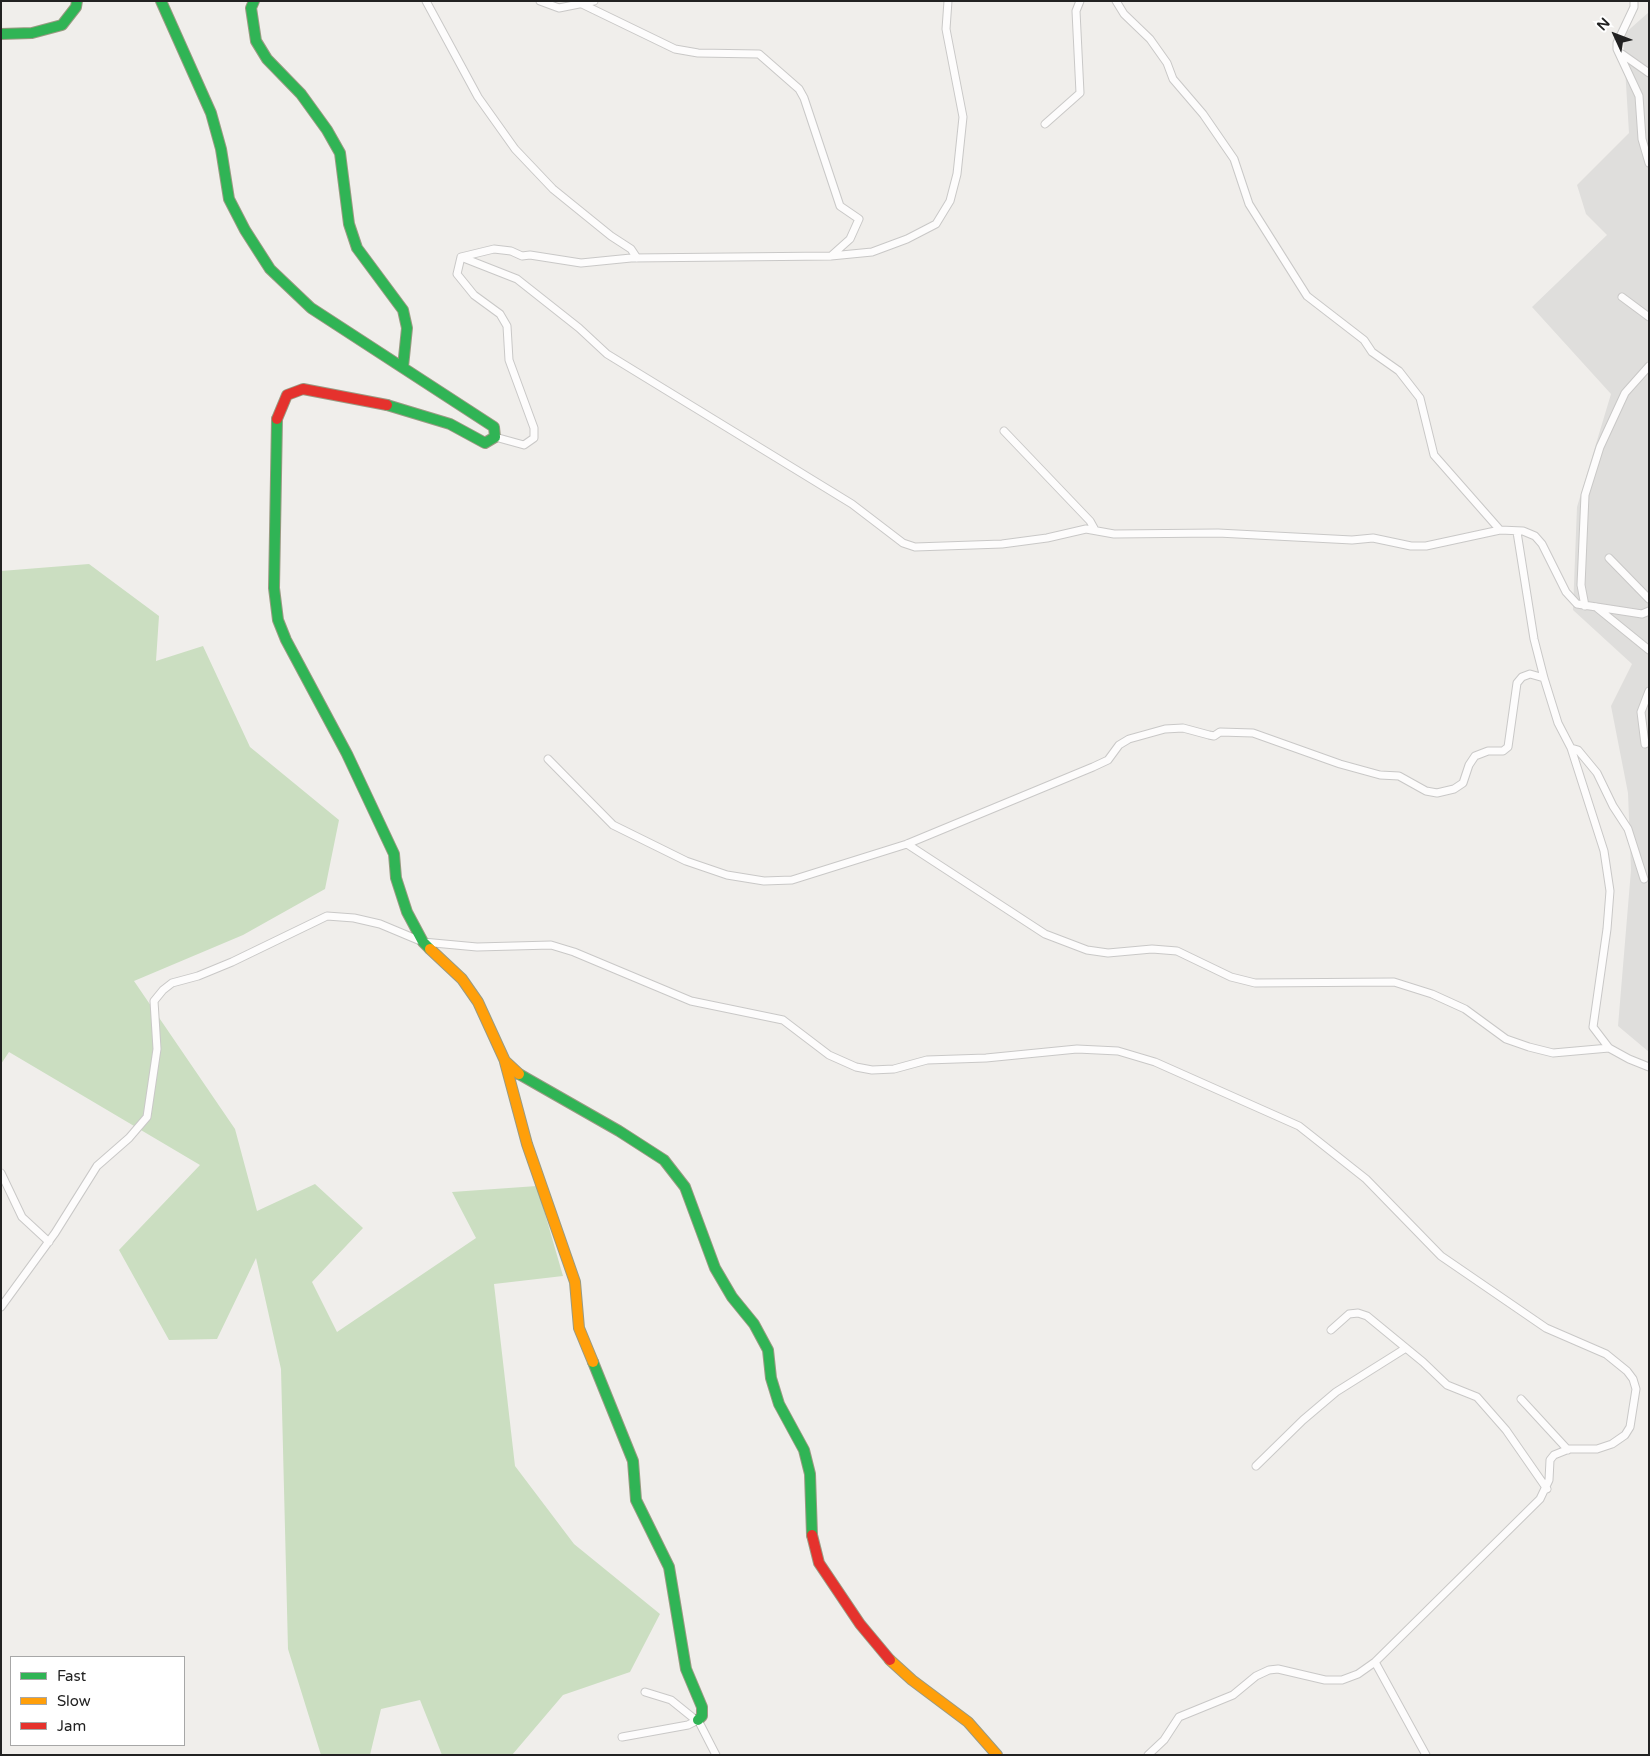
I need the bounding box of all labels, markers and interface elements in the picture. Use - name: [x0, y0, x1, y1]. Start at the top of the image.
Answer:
- north arrow: [1590, 10, 1640, 60]
- text: N: [1594, 15, 1614, 34]
- legend: [10, 1656, 185, 1746]
- text: Fast: [57, 1667, 86, 1685]
- text: Slow: [57, 1692, 91, 1710]
- text: Jam: [57, 1717, 86, 1735]

